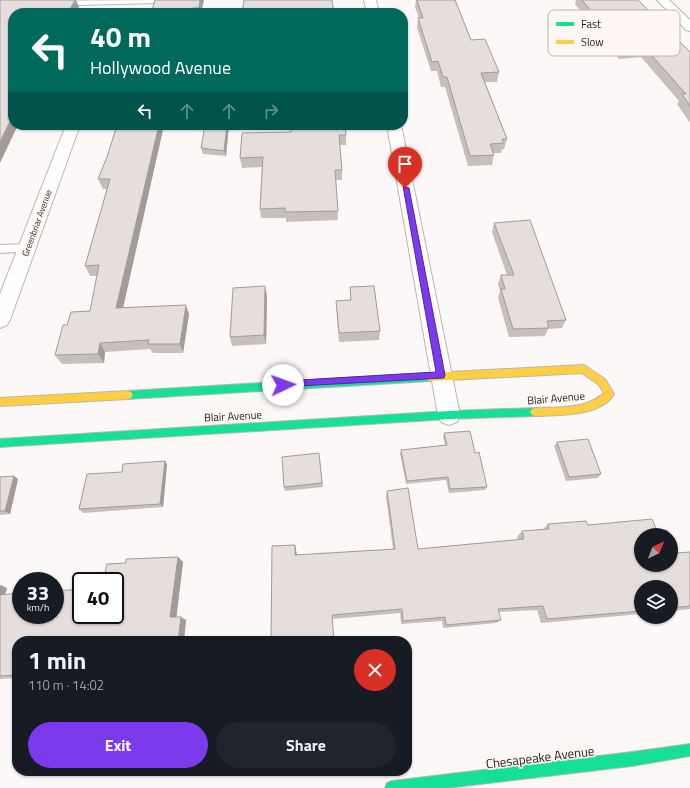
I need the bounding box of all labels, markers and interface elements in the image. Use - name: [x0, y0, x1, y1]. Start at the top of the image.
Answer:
- legend: [548, 10, 680, 56]
- text: 40 m: [90, 15, 151, 58]
- text: Fast: [581, 16, 601, 32]
- icon: left: [24, 24, 76, 76]
- text: Slow: [581, 34, 604, 50]
- text: Hollywood Avenue: [90, 54, 231, 81]
- icon: left: [134, 100, 156, 122]
- icon: ahead: [176, 100, 198, 122]
- icon: ahead: [218, 100, 240, 122]
- icon: right: [260, 100, 282, 122]
- pin: [388, 147, 422, 188]
- icon: arrive: [394, 153, 416, 175]
- street label: Greenbriar Avenue: [18, 187, 55, 258]
- position arrow: [262, 364, 304, 406]
- street label: Blair Avenue: [526, 387, 586, 408]
- street label: Blair Avenue: [204, 406, 263, 426]
- north arrow: [634, 528, 678, 572]
- map controls: [634, 528, 678, 624]
- speed limit sign: 40: [72, 572, 124, 624]
- text: 33: [27, 577, 49, 608]
- button: layers: [634, 580, 678, 624]
- text: km/h: [27, 600, 49, 615]
- text: 1 min: [28, 642, 86, 678]
- button: close: [354, 649, 396, 691]
- text: 110 m · 14:02: [28, 675, 104, 695]
- button: Exit: [28, 722, 208, 768]
- button: Share: [216, 722, 396, 768]
- street label: Chesapeake Avenue: [485, 740, 595, 774]

